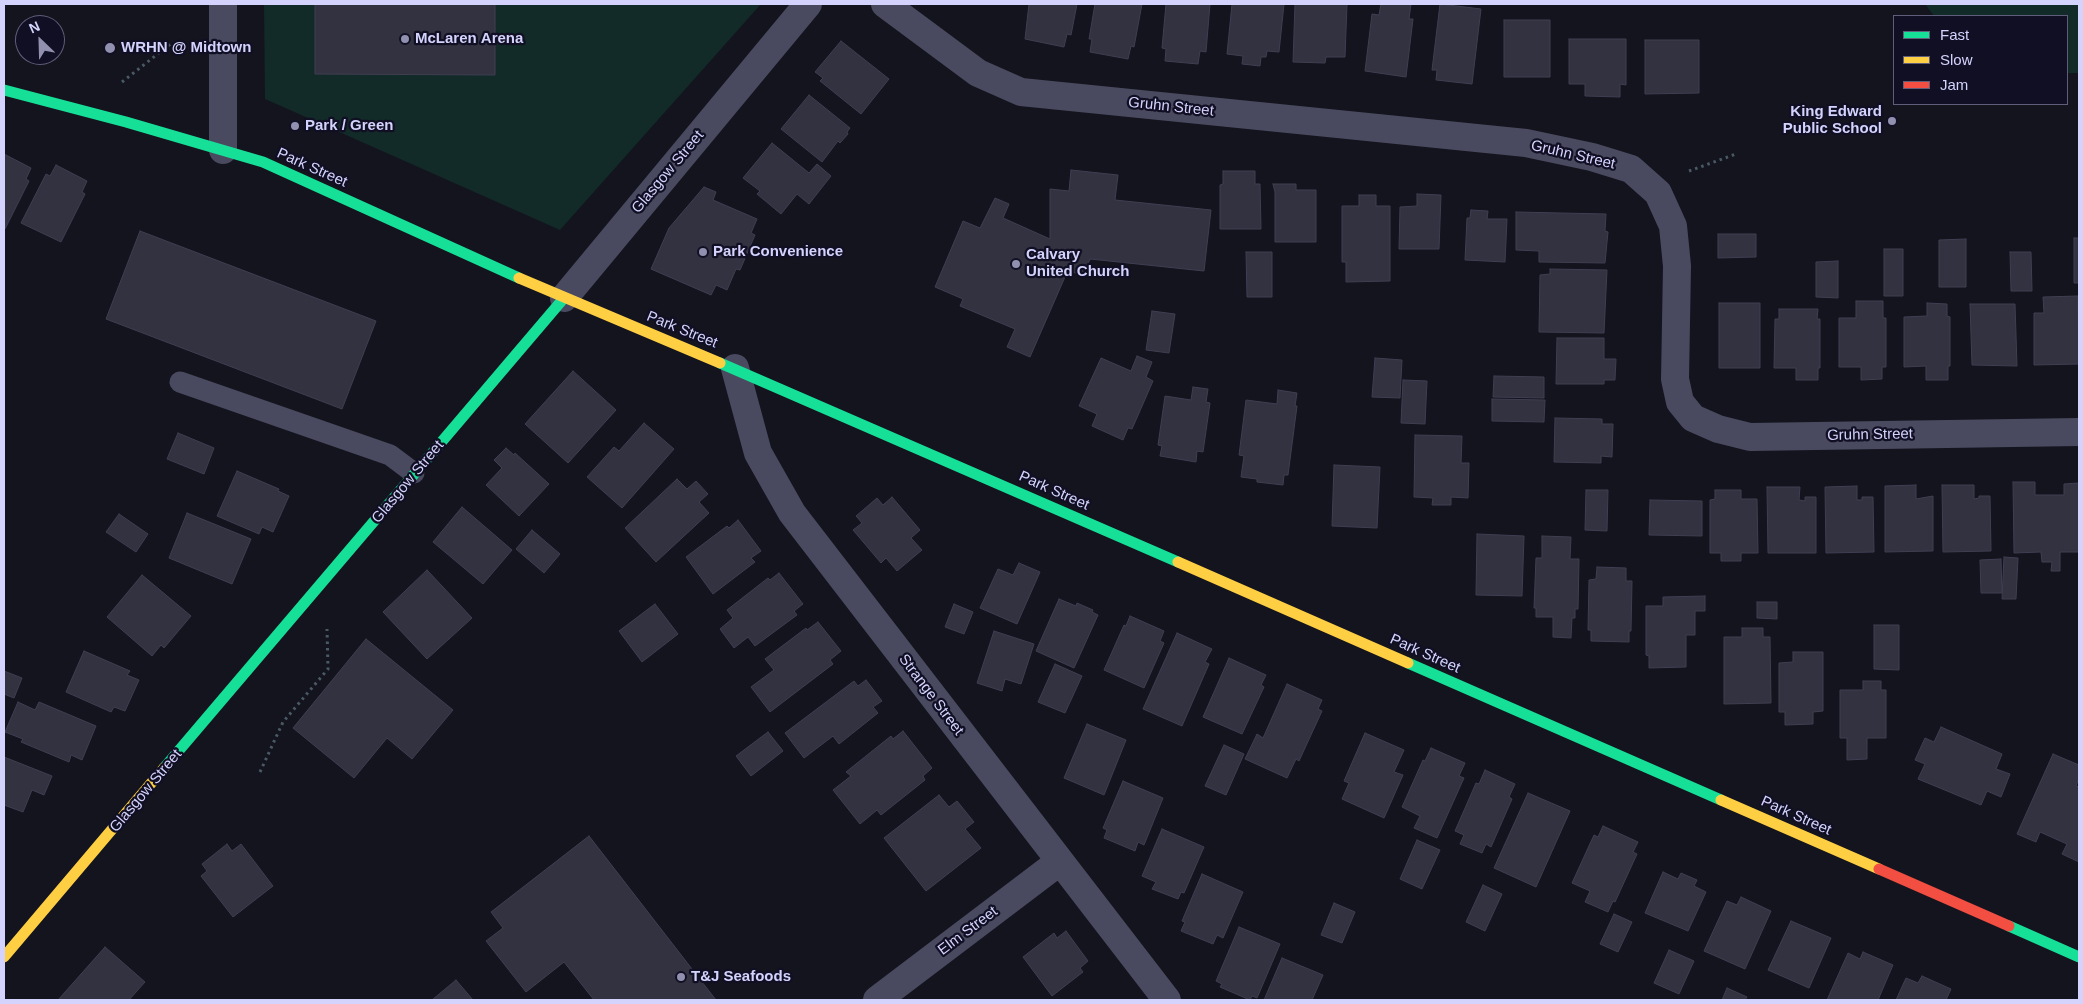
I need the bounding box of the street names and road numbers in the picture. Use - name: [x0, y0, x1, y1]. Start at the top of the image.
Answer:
- street label: Gruhn Street: [1127, 94, 1215, 120]
- street label: Glasgow Street: [628, 127, 708, 217]
- street label: Gruhn Street: [1529, 137, 1617, 173]
- street label: Park Street: [274, 145, 350, 191]
- street label: Park Street: [644, 308, 720, 352]
- street label: Gruhn Street: [1827, 425, 1913, 445]
- street label: Glasgow Street: [368, 437, 448, 527]
- street label: Park Street: [1016, 468, 1092, 514]
- street label: Park Street: [1387, 631, 1463, 677]
- street label: Strange Street: [895, 651, 967, 739]
- street label: Glasgow Street: [106, 746, 186, 836]
- street label: Park Street: [1758, 793, 1834, 839]
- street label: Elm Street: [935, 903, 1001, 959]

